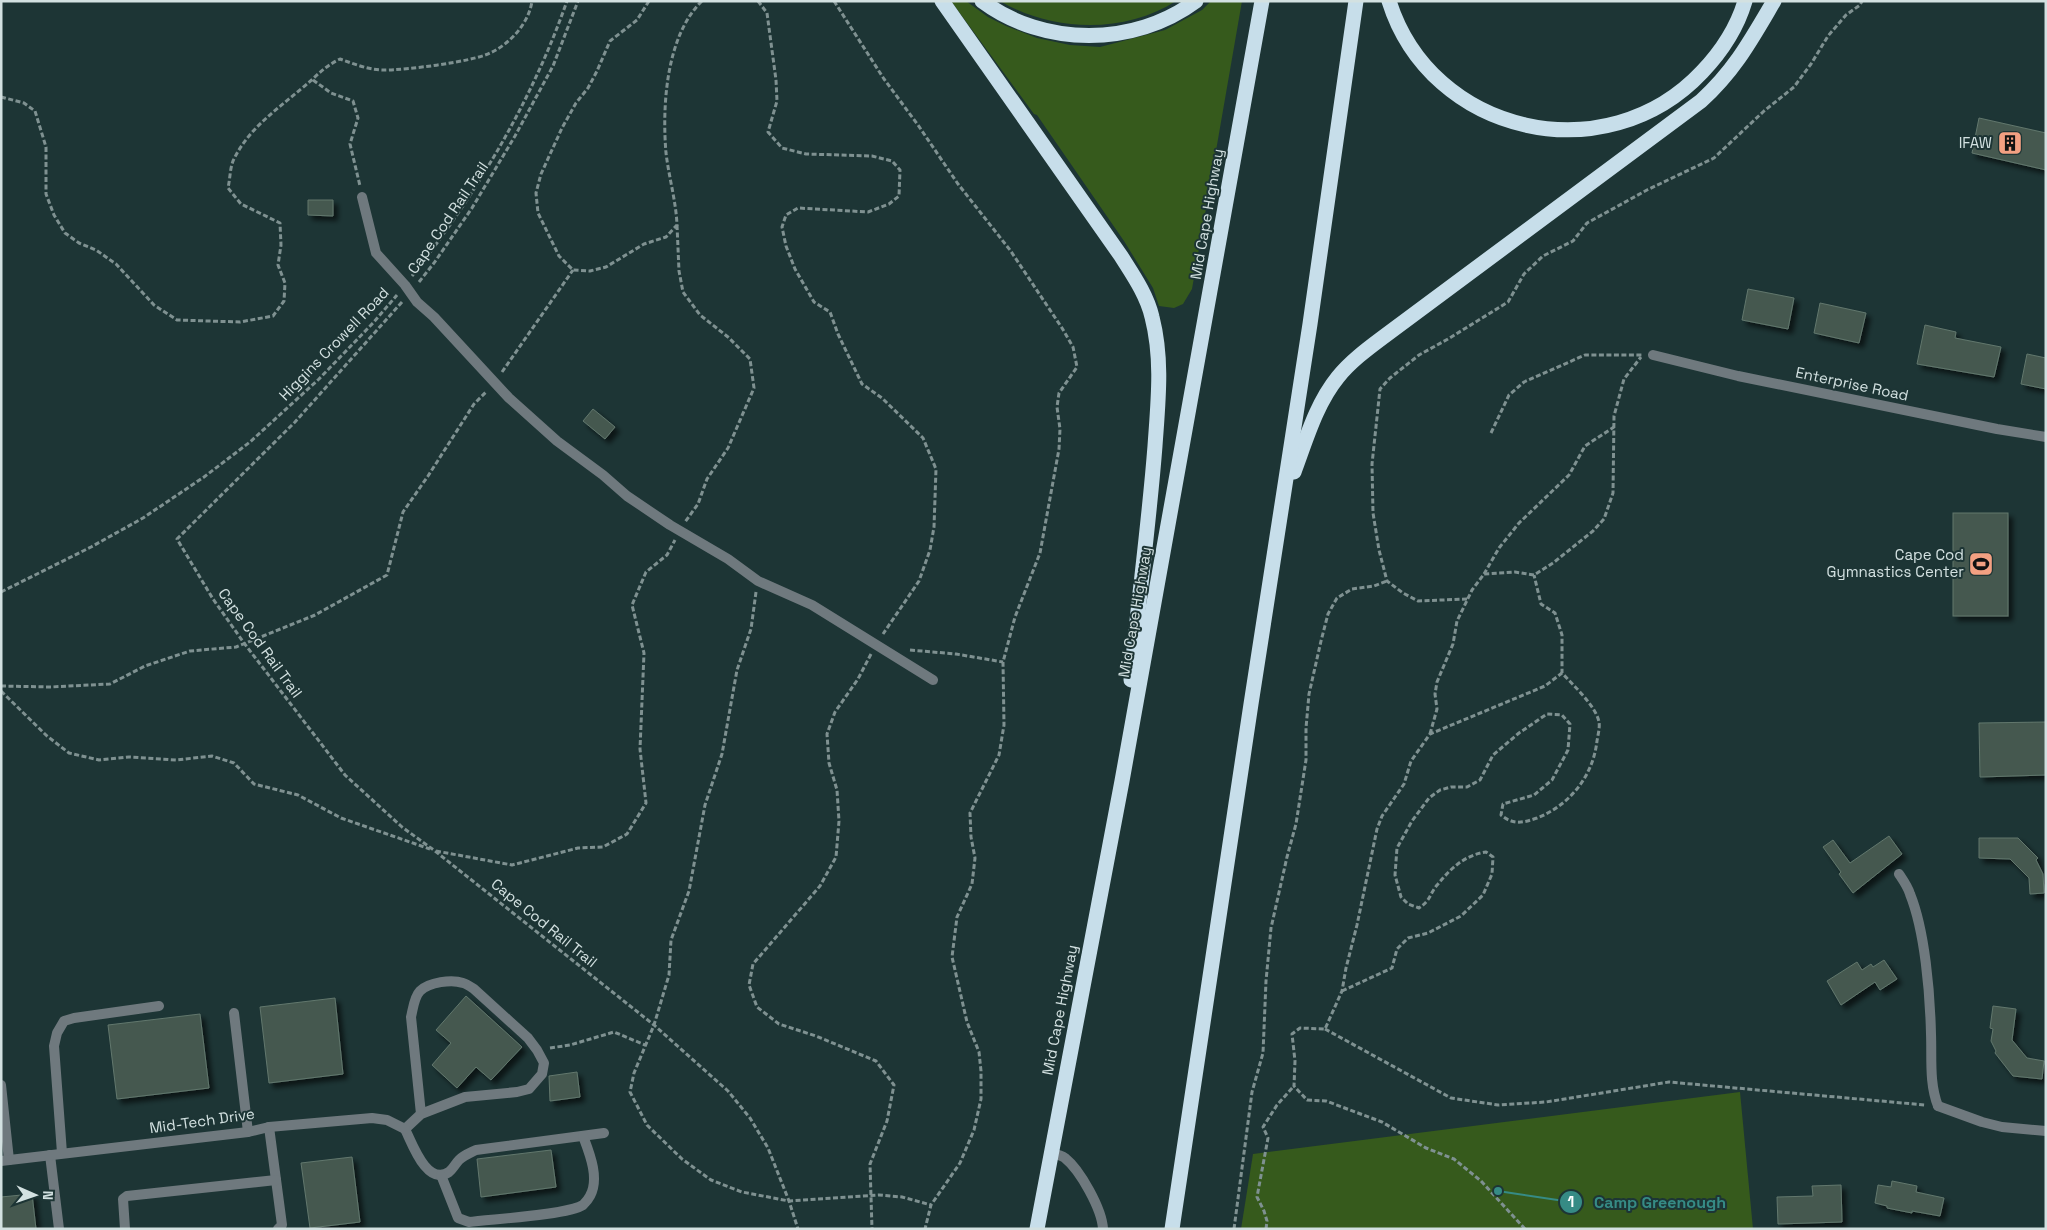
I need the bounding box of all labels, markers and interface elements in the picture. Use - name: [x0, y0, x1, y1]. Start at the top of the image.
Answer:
- building icon: IFAW: [1997, 130, 2023, 156]
- place label: IFAW: [1959, 133, 1992, 152]
- street label: Mid Cape Highway: [1186, 147, 1227, 281]
- street label: Cape Cod Rail Trail: [403, 158, 492, 277]
- street label: Higgins Crowell Road: [275, 283, 393, 404]
- street label: Enterprise Road: [1794, 362, 1910, 405]
- street label: Mid Cape Highway: [1114, 545, 1155, 679]
- place label: Cape Cod Gymnastics Center: [1827, 545, 1964, 581]
- sports icon: Cape Cod Gymnastics Center: [1968, 551, 1994, 577]
- street label: Cape Cod Rail Trail: [214, 584, 307, 701]
- street label: Cape Cod Rail Trail: [487, 874, 601, 971]
- street label: Mid Cape Highway: [1038, 943, 1081, 1077]
- street label: Mid-Tech Drive: [148, 1104, 256, 1137]
- north arrow: [10, 1170, 60, 1220]
- callout: Camp Greenough: [1559, 1187, 1736, 1218]
- text: N: [39, 1190, 57, 1200]
- text: 1: [1568, 1192, 1574, 1211]
- text: Camp Greenough: [1594, 1192, 1726, 1213]

